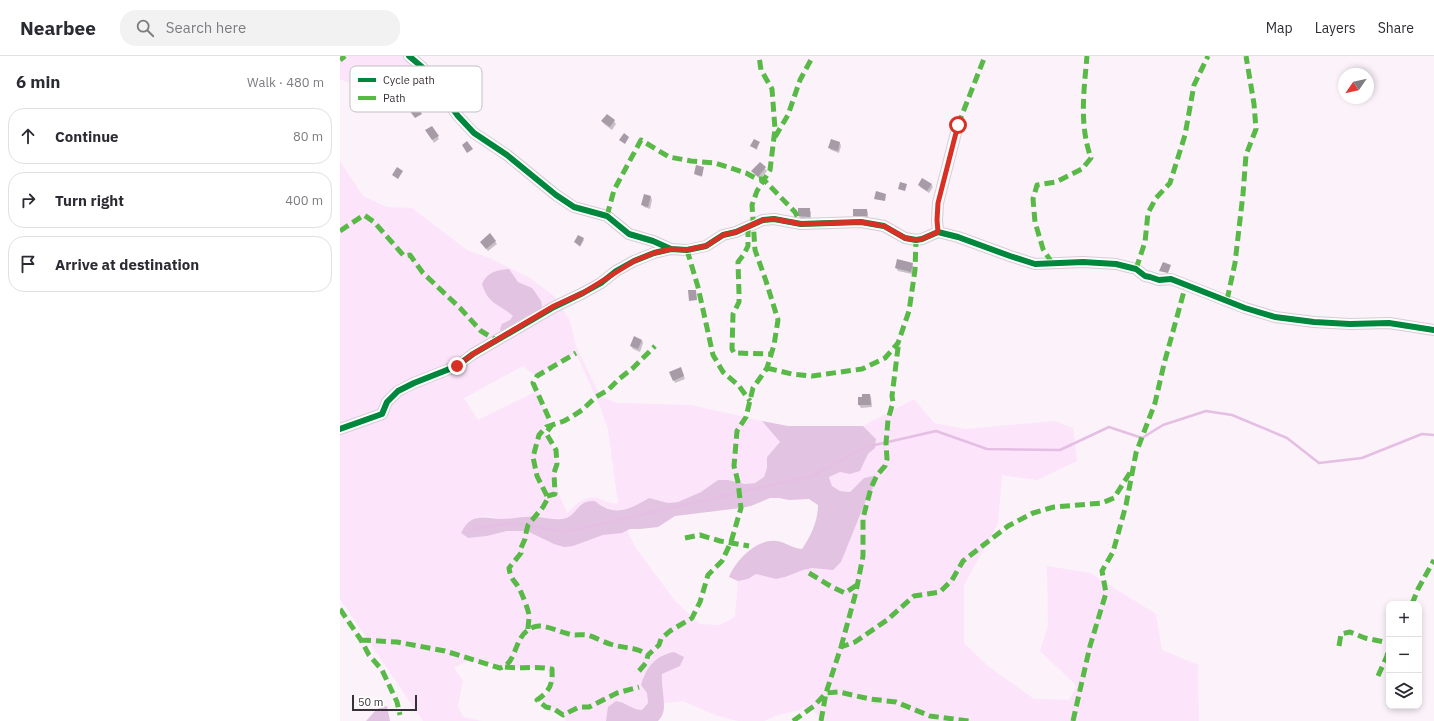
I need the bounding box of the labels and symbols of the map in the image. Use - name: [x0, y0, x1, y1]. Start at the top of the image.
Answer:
- legend: [350, 66, 482, 112]
- north arrow: [1338, 68, 1374, 104]
- text: Cycle path: [383, 73, 435, 87]
- text: Path: [383, 91, 406, 105]
- route start: [949, 116, 967, 134]
- route end: [448, 357, 466, 375]
- scale bar: [352, 693, 417, 712]

